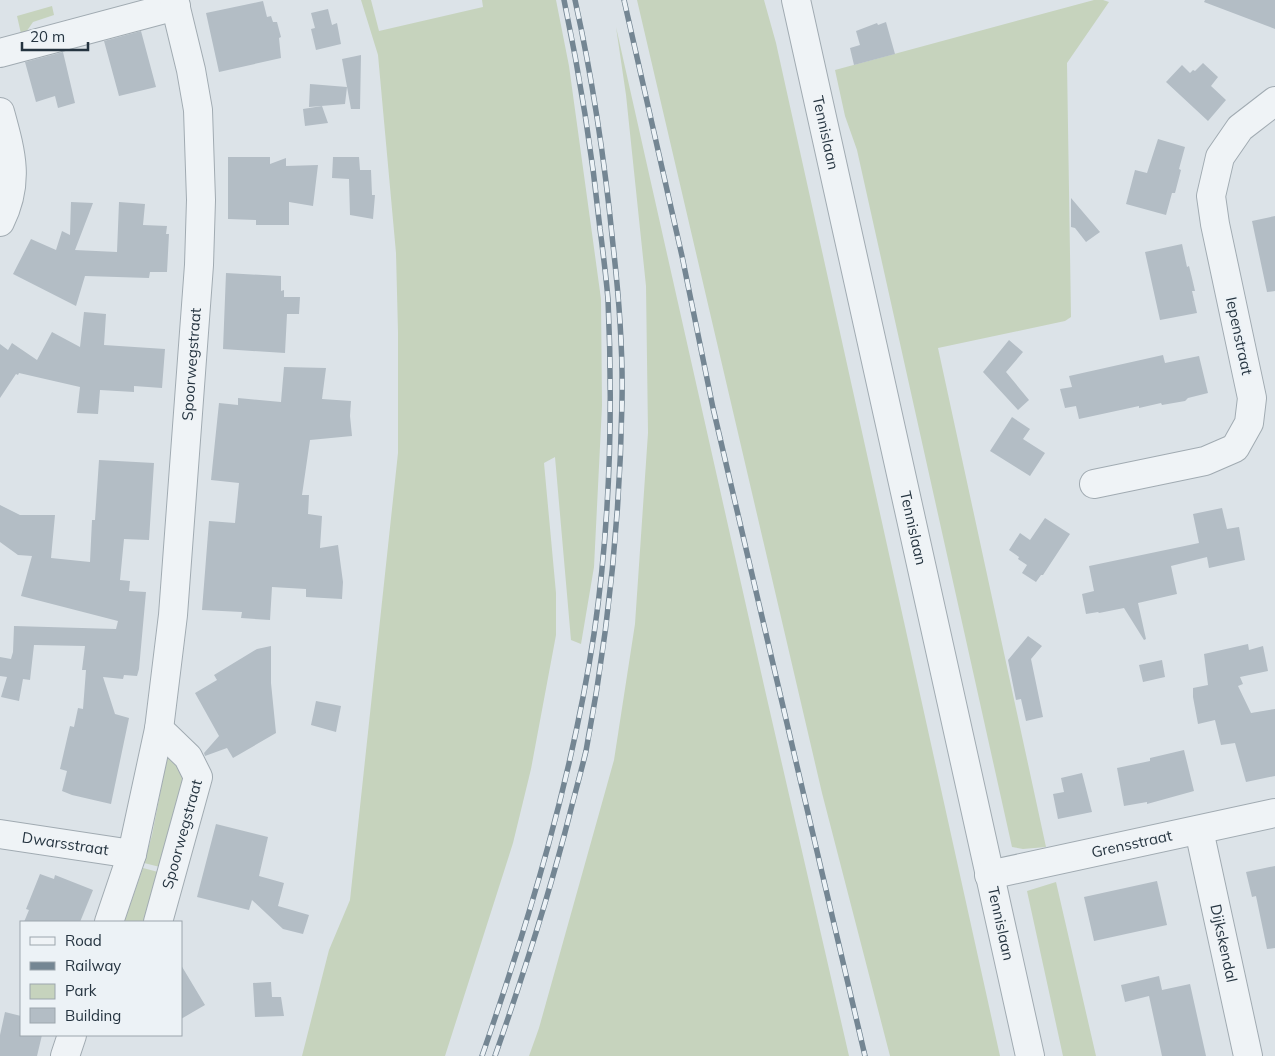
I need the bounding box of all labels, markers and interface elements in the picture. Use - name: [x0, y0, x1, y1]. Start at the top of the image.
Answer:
- scale bar: [22, 20, 89, 52]
- text: 20 m: [30, 27, 65, 46]
- street label: Tennislaan: [809, 94, 843, 171]
- street label: Iepenstraat: [1222, 295, 1257, 377]
- street label: Spoorwegstraat: [177, 307, 205, 421]
- street label: Tennislaan: [896, 489, 931, 567]
- street label: Spoorwegstraat: [158, 777, 206, 891]
- street label: Grensstraat: [1089, 826, 1174, 862]
- street label: Dwarsstraat: [21, 827, 110, 859]
- street label: Tennislaan: [984, 885, 1019, 962]
- street label: Dijkskendal: [1206, 902, 1242, 984]
- legend: [20, 921, 182, 1036]
- text: Road: [65, 931, 102, 950]
- text: Railway: [65, 956, 121, 975]
- text: Park: [65, 981, 97, 1000]
- text: Building: [65, 1006, 121, 1025]

